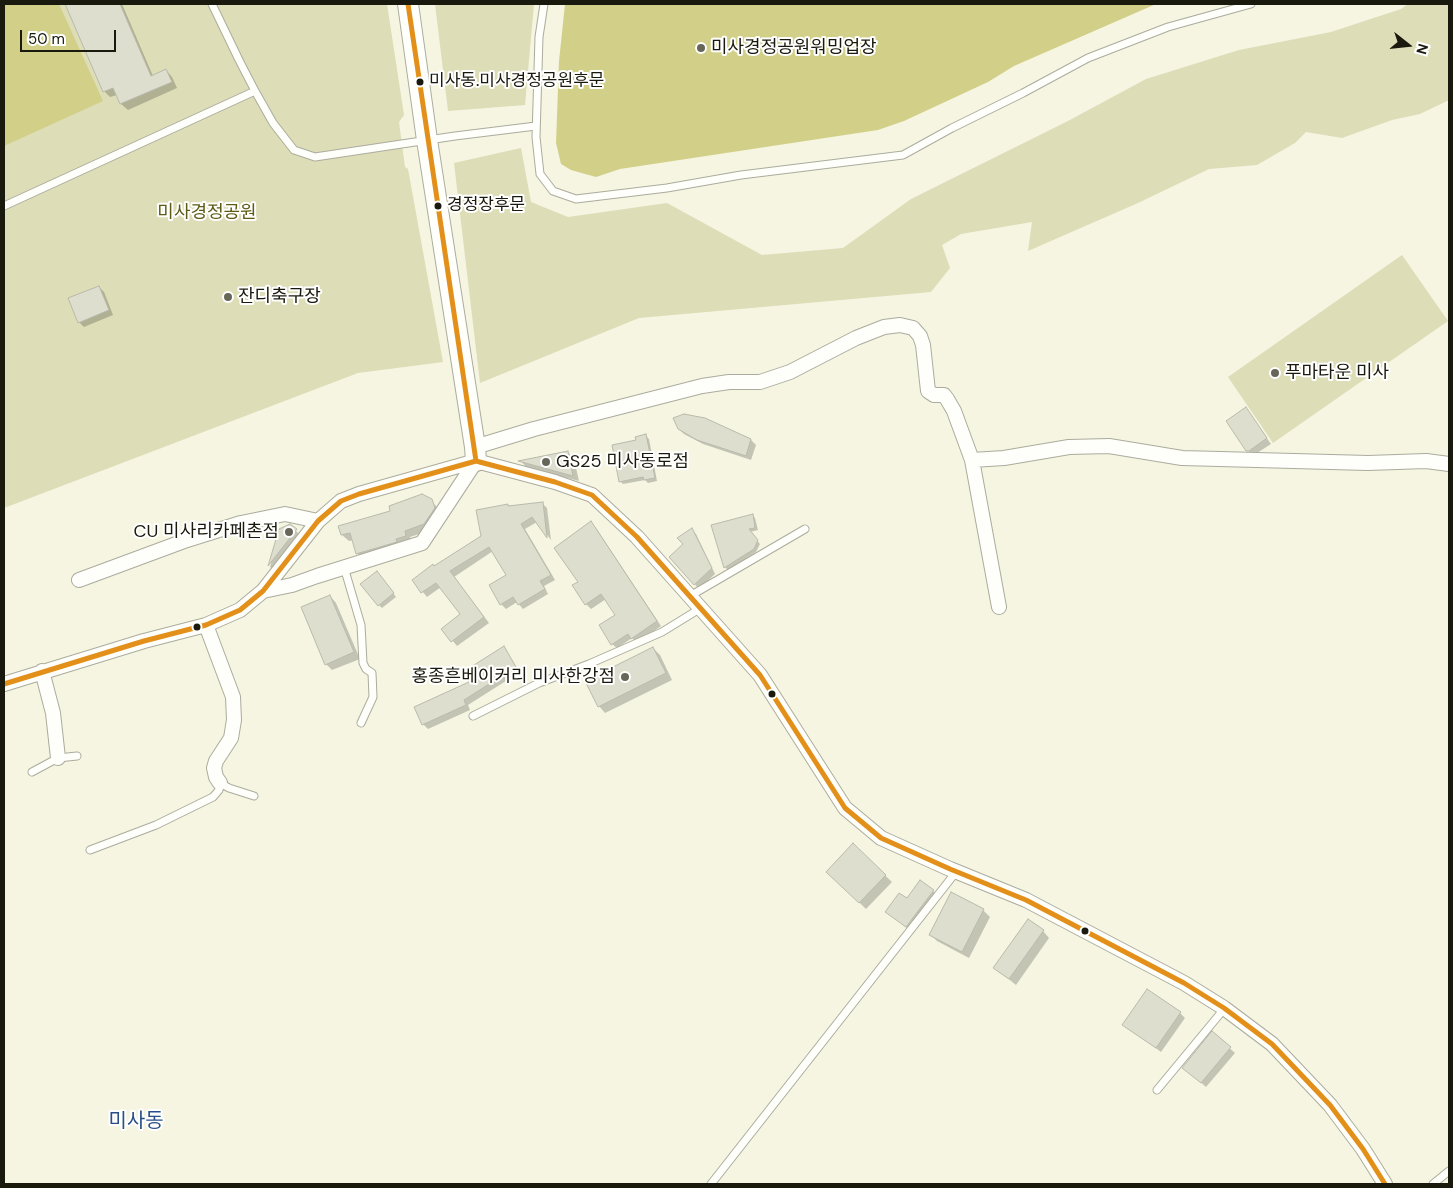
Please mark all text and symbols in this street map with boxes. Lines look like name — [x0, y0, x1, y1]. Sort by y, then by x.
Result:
scale bar — [22, 20, 119, 52]
north arrow — [1383, 20, 1433, 70]
text: 50 m — [28, 29, 65, 49]
place label: 미사경정공원워밍업장 — [711, 37, 877, 59]
marker: 미사경정공원워밍업장 — [695, 42, 707, 54]
text: N — [1412, 42, 1432, 57]
place label: 미사동.미사경정공원후문 — [429, 72, 604, 92]
marker: 미사동.미사경정공원후문 — [415, 77, 425, 87]
place label: 경정장후문 — [447, 196, 525, 216]
marker: 경정장후문 — [433, 201, 443, 211]
park label: 미사경정공원 — [157, 202, 257, 224]
place label: 잔디축구장 — [238, 286, 321, 308]
marker: 잔디축구장 — [222, 291, 234, 303]
place label: 푸마타운 미사 — [1285, 362, 1389, 384]
marker: 푸마타운 미사 — [1269, 367, 1281, 379]
place label: GS25 미사동로점 — [556, 451, 689, 473]
marker: GS25 미사동로점 — [540, 456, 552, 468]
place label: CU 미사리카페촌점 — [134, 521, 279, 543]
marker: CU 미사리카페촌점 — [283, 526, 295, 538]
unlabelled marker — [192, 622, 202, 632]
place label: 홍종흔베이커리 미사한강점 — [411, 666, 615, 688]
marker: 홍종흔베이커리 미사한강점 — [619, 671, 631, 683]
unlabelled marker — [767, 689, 777, 699]
unlabelled marker — [1080, 926, 1090, 936]
district label: 미사동 — [108, 1110, 164, 1134]

